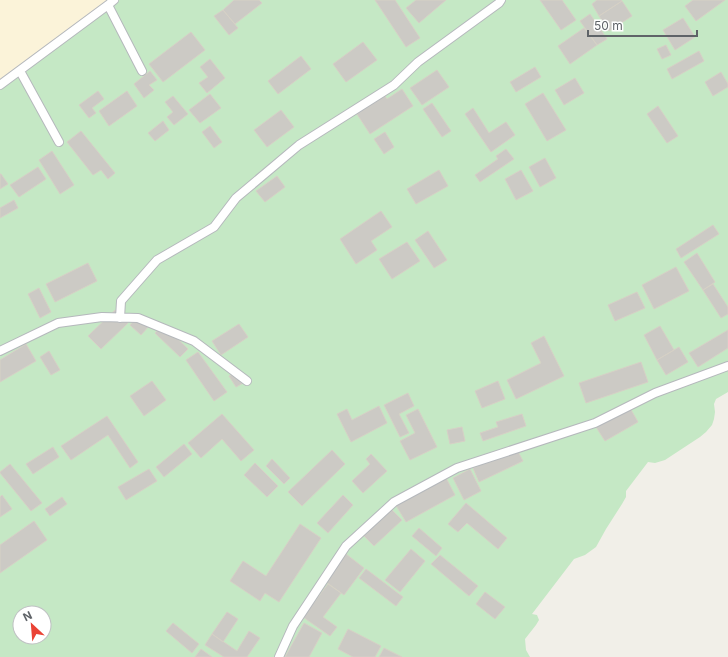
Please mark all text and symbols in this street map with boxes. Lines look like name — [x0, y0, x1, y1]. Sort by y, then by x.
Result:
scale bar — [588, 12, 697, 38]
text: 50 m — [594, 18, 623, 33]
north arrow — [12, 605, 52, 645]
text: N — [21, 608, 34, 624]

